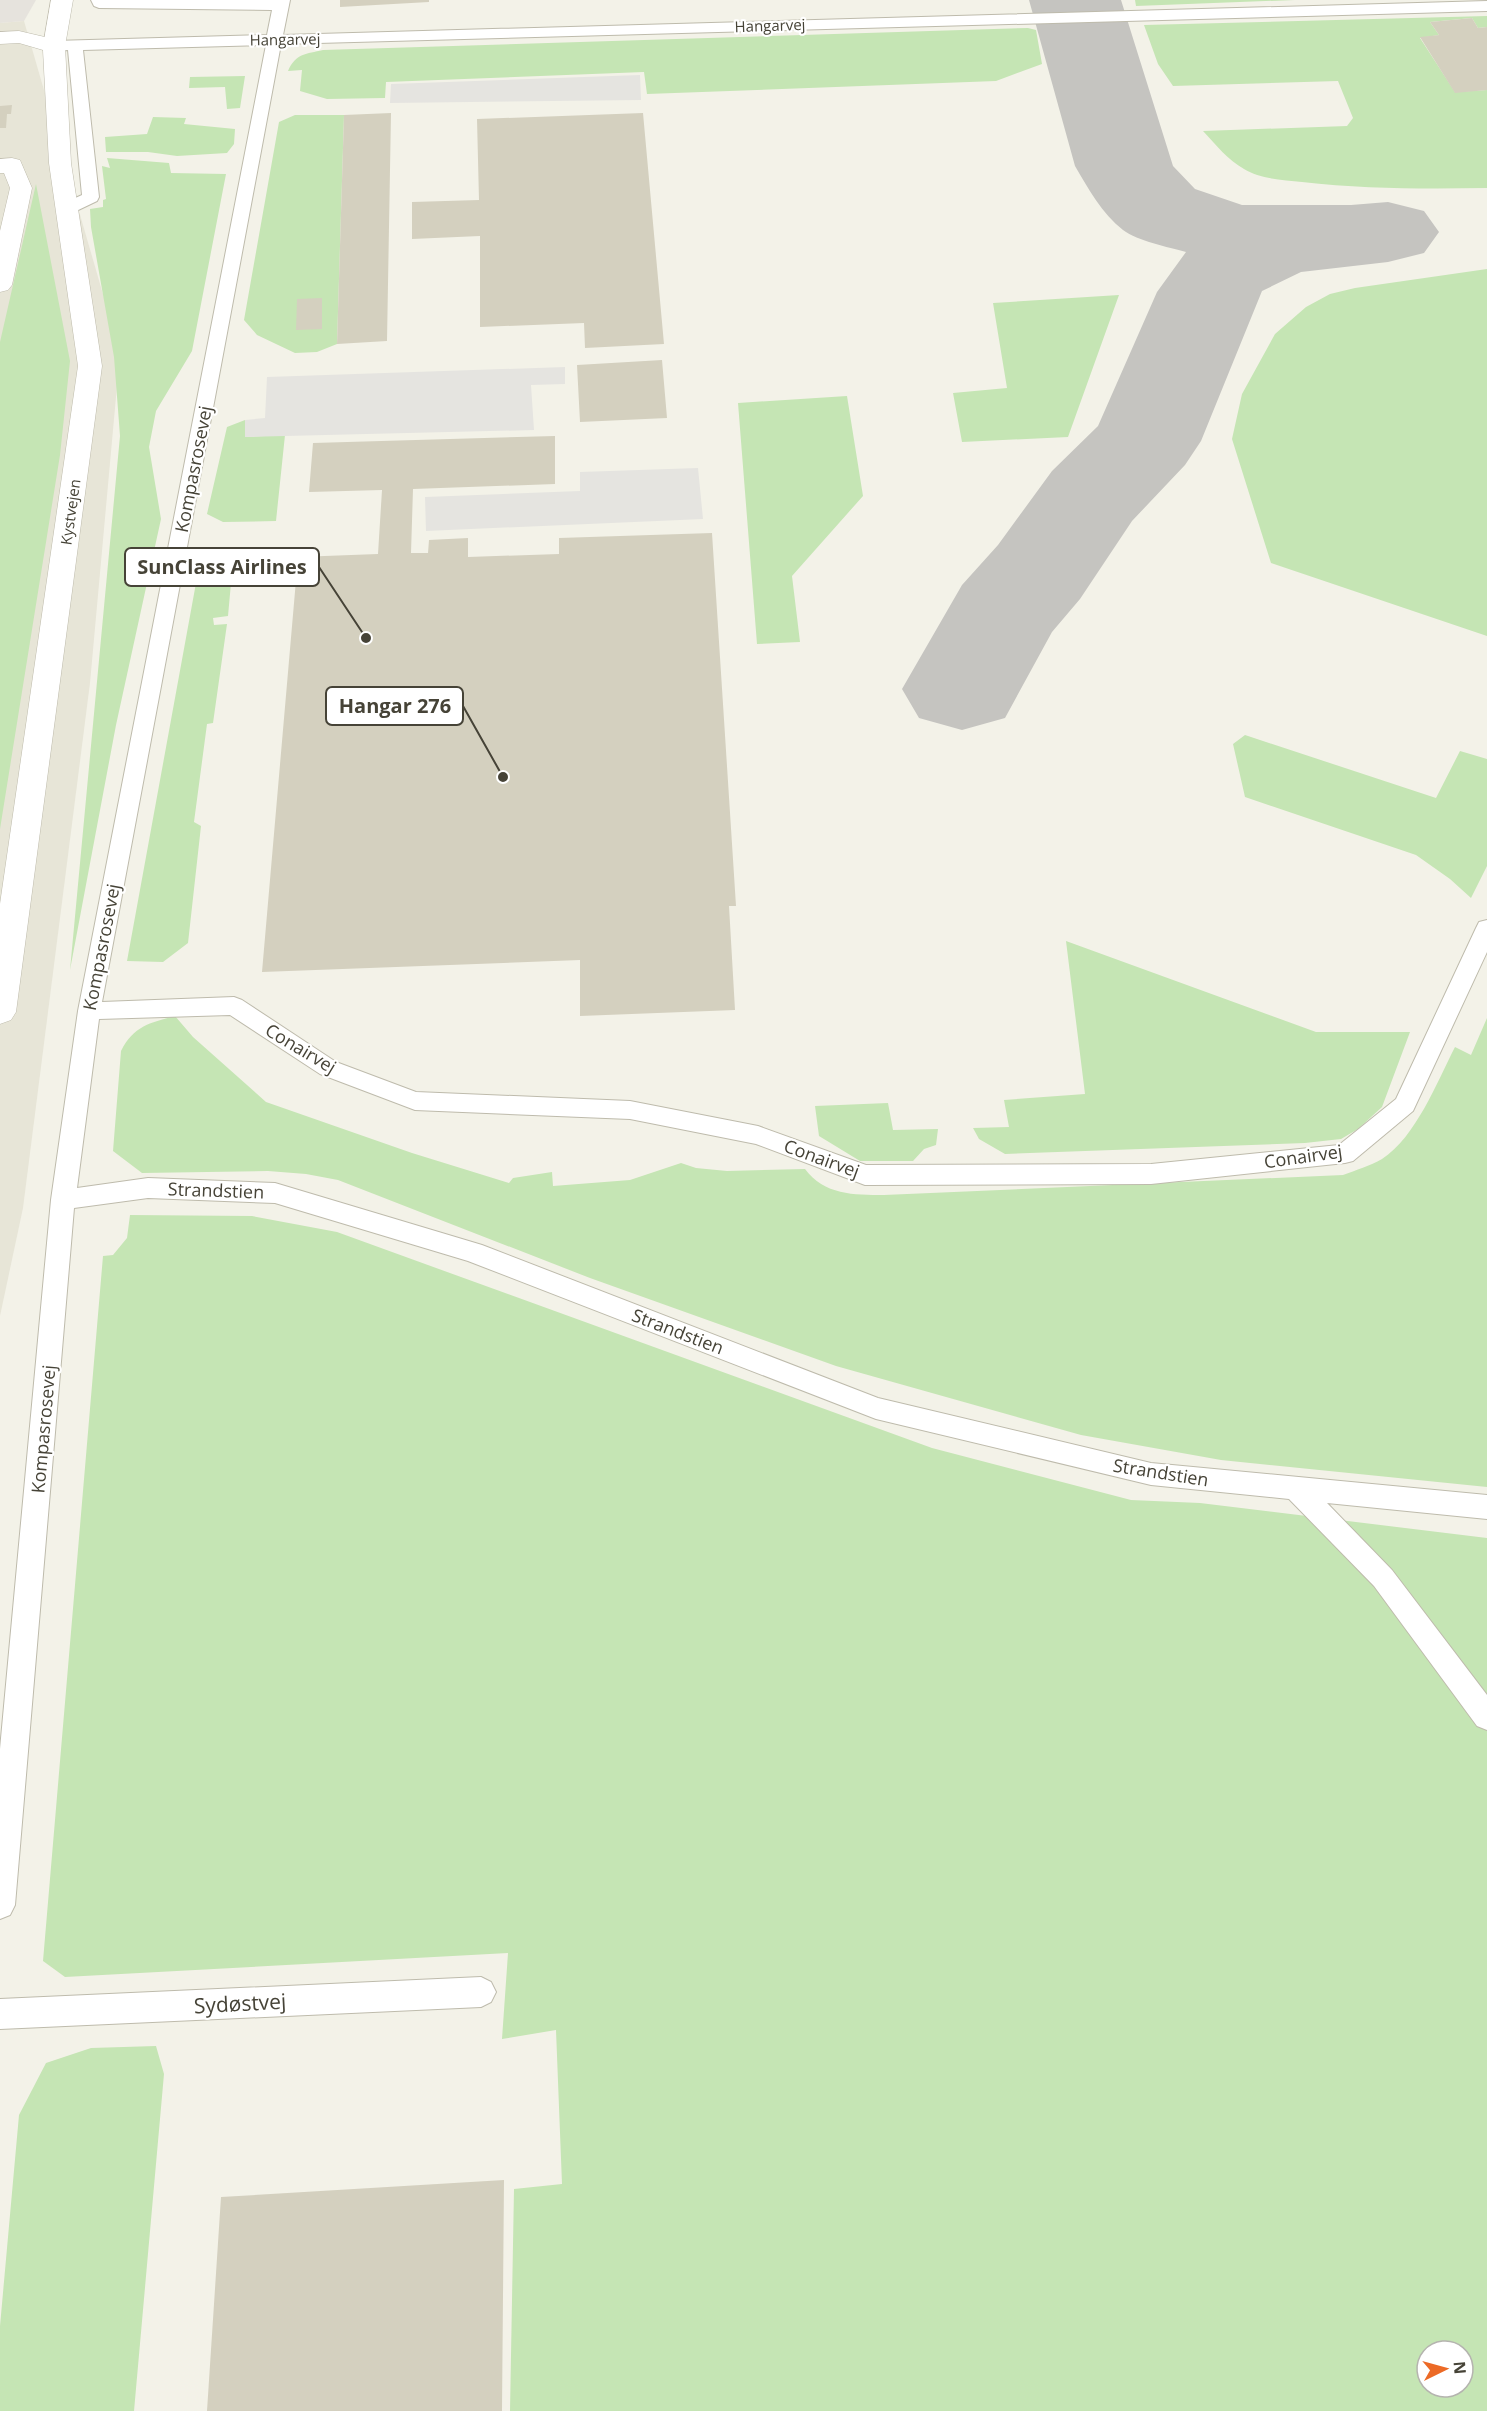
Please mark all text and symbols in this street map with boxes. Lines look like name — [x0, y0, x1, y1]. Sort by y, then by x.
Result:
street label: Hangarvej — [734, 14, 806, 36]
street label: Hangarvej — [249, 28, 321, 50]
street label: Kompasrosevej — [169, 404, 217, 534]
street label: Kystvejen — [55, 478, 85, 546]
callout: SunClass Airlines — [125, 548, 319, 586]
text: SunClass Airlines — [137, 553, 307, 580]
callout: Hangar 276 — [326, 687, 463, 725]
text: Hangar 276 — [339, 692, 451, 719]
street label: Kompasrosevej — [77, 882, 125, 1012]
street label: Conairvej — [261, 1017, 341, 1079]
street label: Conairvej — [781, 1133, 863, 1183]
street label: Conairvej — [1262, 1139, 1344, 1173]
street label: Strandstien — [167, 1176, 265, 1204]
street label: Strandstien — [629, 1303, 727, 1359]
street label: Kompasrosevej — [25, 1364, 61, 1494]
street label: Strandstien — [1112, 1453, 1210, 1491]
street label: Sydøstvej — [193, 1987, 287, 2019]
north arrow — [1415, 2339, 1475, 2399]
text: N — [1448, 2360, 1471, 2375]

